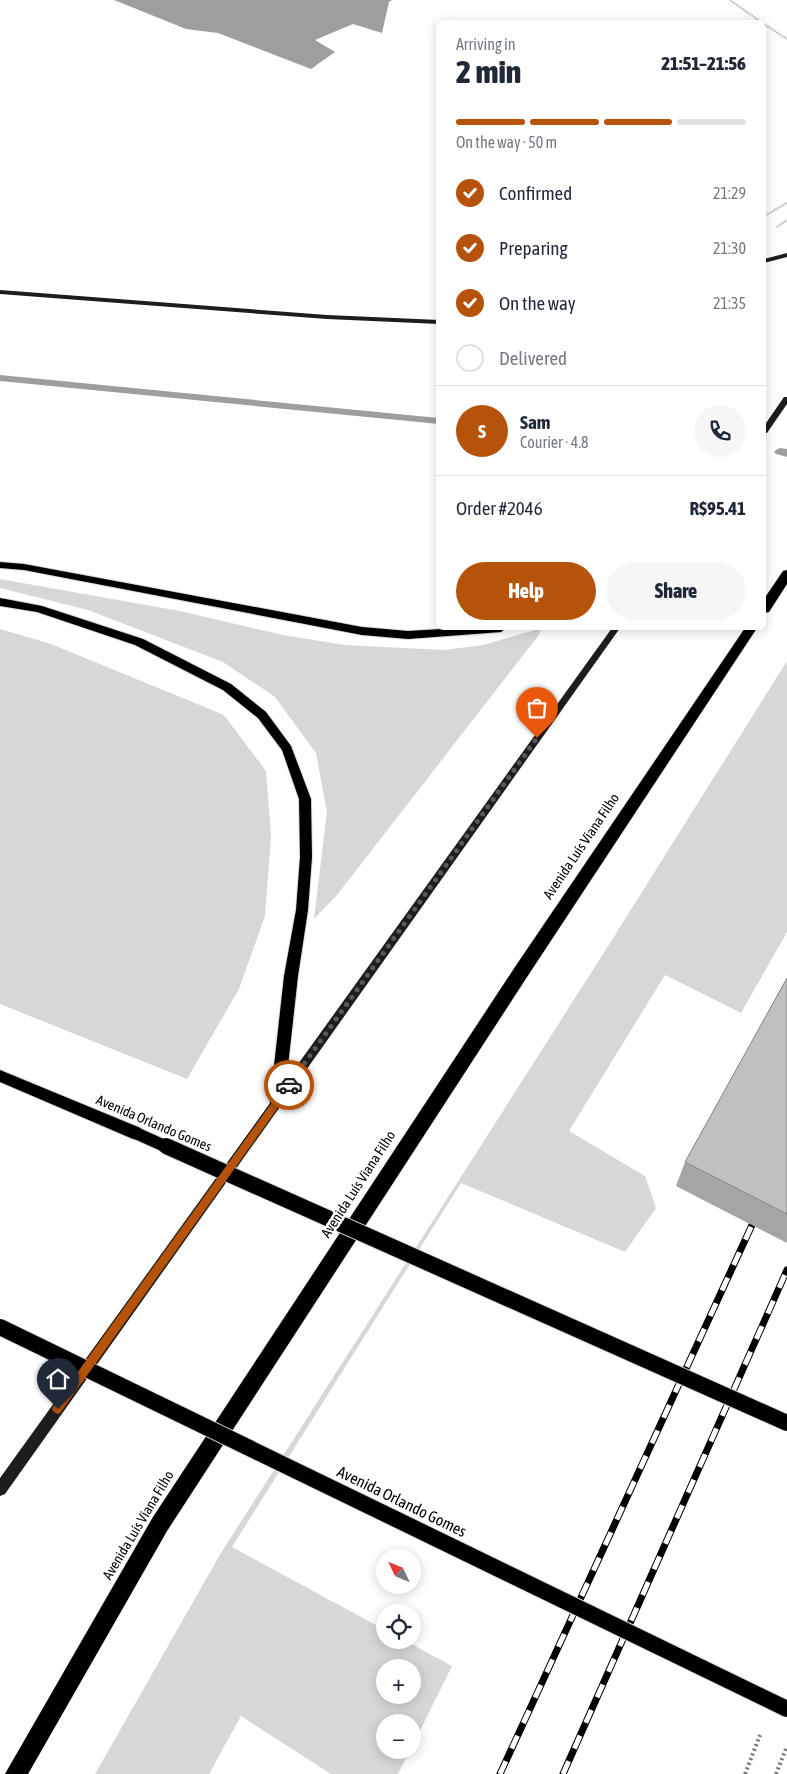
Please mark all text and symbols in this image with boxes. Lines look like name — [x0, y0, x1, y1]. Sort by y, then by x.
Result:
text: Arriving in — [456, 35, 516, 53]
text: 21:51–21:56 — [661, 52, 746, 74]
text: 2 min — [456, 53, 521, 90]
text: On the way · 50 m — [456, 133, 557, 151]
icon: check — [456, 179, 484, 207]
text: Confirmed — [499, 182, 572, 204]
text: 21:29 — [713, 184, 746, 202]
icon: check — [456, 234, 484, 262]
text: Preparing — [499, 237, 568, 259]
text: 21:30 — [713, 239, 746, 257]
icon: check — [456, 289, 484, 317]
text: On the way — [499, 292, 576, 314]
text: 21:35 — [713, 294, 746, 312]
text: Delivered — [499, 347, 567, 369]
button: phone — [694, 405, 746, 457]
text: Sam — [520, 411, 551, 433]
text: S — [478, 420, 486, 442]
text: Courier · 4.8 — [520, 433, 589, 451]
text: Order #2046 — [456, 497, 543, 519]
text: R$95.41 — [689, 497, 746, 519]
button: Help — [456, 562, 596, 620]
button: Share — [606, 562, 746, 620]
pin — [516, 687, 558, 738]
icon: bag — [523, 694, 551, 722]
street label: Avenida Luís Viana Filho — [540, 790, 622, 902]
courier — [264, 1060, 314, 1110]
icon: car — [275, 1071, 303, 1099]
street label: Avenida Orlando Gomes — [94, 1091, 214, 1155]
street label: Avenida Luís Viana Filho — [318, 1128, 398, 1240]
pin — [37, 1358, 79, 1409]
icon: home — [44, 1365, 72, 1393]
street label: Avenida Orlando Gomes — [334, 1462, 470, 1540]
street label: Avenida Luís Viana Filho — [99, 1468, 177, 1582]
north arrow — [376, 1549, 421, 1594]
map controls — [376, 1549, 421, 1759]
button: locate — [376, 1604, 421, 1649]
button: + — [376, 1659, 421, 1704]
button: − — [376, 1714, 421, 1759]

